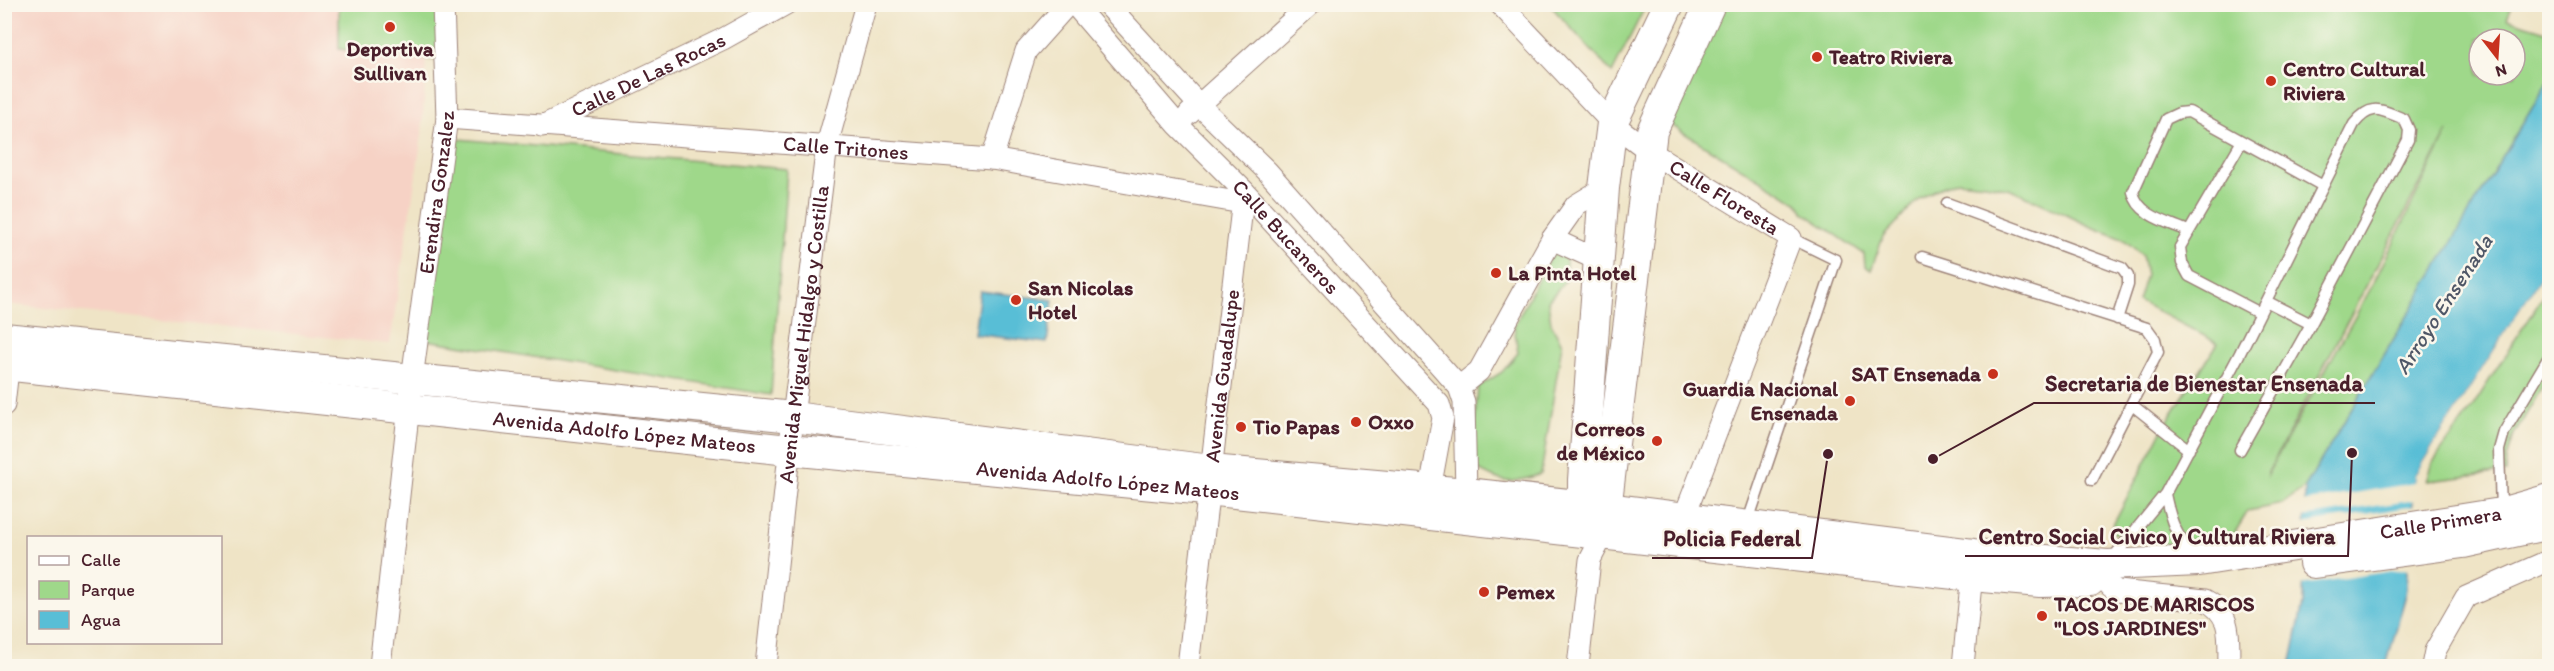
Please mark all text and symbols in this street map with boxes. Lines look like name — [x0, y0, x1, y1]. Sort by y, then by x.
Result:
marker: Deportiva Sullivan — [383, 20, 397, 34]
street label: Calle De Las Rocas — [567, 27, 729, 122]
north arrow — [2467, 27, 2527, 87]
place label: Deportiva Sullivan — [346, 36, 435, 85]
place label: Teatro Riviera — [1828, 44, 1954, 69]
marker: Teatro Riviera — [1810, 50, 1824, 64]
place label: Centro Cultural Riviera — [2283, 56, 2426, 105]
text: N — [2493, 60, 2509, 82]
marker: Centro Cultural Riviera — [2264, 74, 2278, 88]
street label: Erendira Gonzalez — [413, 110, 459, 275]
street label: Calle Tritones — [782, 130, 910, 165]
street label: Calle Floresta — [1665, 153, 1784, 240]
street label: Calle Bucaneros — [1228, 174, 1345, 299]
street label: Avenida Miguel Hidalgo y Costilla — [773, 184, 834, 484]
water label: Arroyo Ensenada — [2388, 229, 2499, 379]
place label: La Pinta Hotel — [1508, 260, 1637, 285]
marker: La Pinta Hotel — [1489, 266, 1503, 280]
place label: San Nicolas Hotel — [1028, 275, 1133, 324]
street label: Avenida Guadalupe — [1199, 288, 1244, 464]
marker: San Nicolas Hotel — [1009, 293, 1023, 307]
place label: SAT Ensenada — [1852, 361, 1982, 386]
callout: Secretaria de Bienestar Ensenada — [2034, 363, 2375, 403]
marker: SAT Ensenada — [1986, 367, 2000, 381]
text: Secretaria de Bienestar Ensenada — [2045, 370, 2363, 397]
place label: Guardia Nacional Ensenada — [1682, 376, 1839, 425]
marker: Guardia Nacional Ensenada — [1843, 394, 1857, 408]
street label: Avenida Adolfo López Mateos — [492, 405, 757, 458]
place label: Oxxo — [1368, 409, 1414, 434]
place label: Tio Papas — [1252, 414, 1340, 440]
marker: Oxxo — [1349, 415, 1363, 429]
place label: Correos de México — [1556, 416, 1645, 465]
marker: Tio Papas — [1234, 420, 1248, 434]
marker: Correos de México — [1650, 434, 1664, 448]
street label: Avenida Adolfo López Mateos — [975, 455, 1241, 505]
street label: Calle Primera — [2378, 500, 2503, 544]
callout: Centro Social Civico y Cultural Riviera — [1965, 516, 2348, 556]
callout: Policia Federal — [1652, 518, 1812, 558]
text: Centro Social Civico y Cultural Riviera — [1978, 523, 2336, 550]
text: Policia Federal — [1663, 525, 1802, 552]
legend — [27, 536, 222, 644]
text: Calle — [81, 549, 121, 571]
text: Parque — [81, 579, 135, 601]
place label: Pemex — [1496, 579, 1555, 604]
marker: Pemex — [1477, 585, 1491, 599]
place label: TACOS DE MARISCOS "LOS JARDINES" — [2053, 591, 2255, 640]
text: Agua — [81, 609, 121, 631]
marker: TACOS DE MARISCOS "LOS JARDINES" — [2035, 609, 2049, 623]

